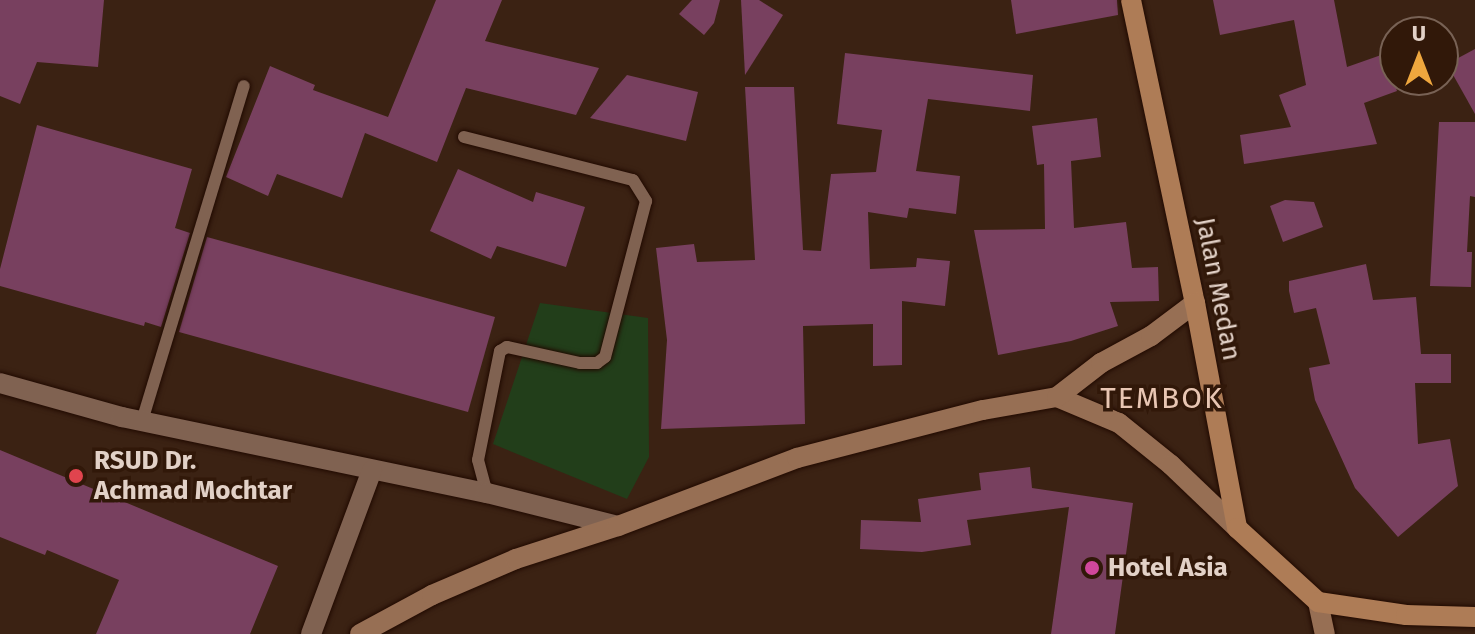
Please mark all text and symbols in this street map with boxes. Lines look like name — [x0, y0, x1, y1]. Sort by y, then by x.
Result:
north arrow — [1379, 16, 1459, 96]
text: U — [1412, 20, 1426, 47]
street label: Jalan Medan — [1189, 215, 1247, 363]
district label: TEMBOK — [1100, 380, 1224, 416]
place label: RSUD Dr. Achmad Mochtar — [94, 445, 292, 506]
marker: RSUD Dr. Achmad Mochtar — [65, 465, 87, 487]
place label: Hotel Asia — [1108, 552, 1228, 584]
marker: Hotel Asia — [1083, 559, 1101, 577]

